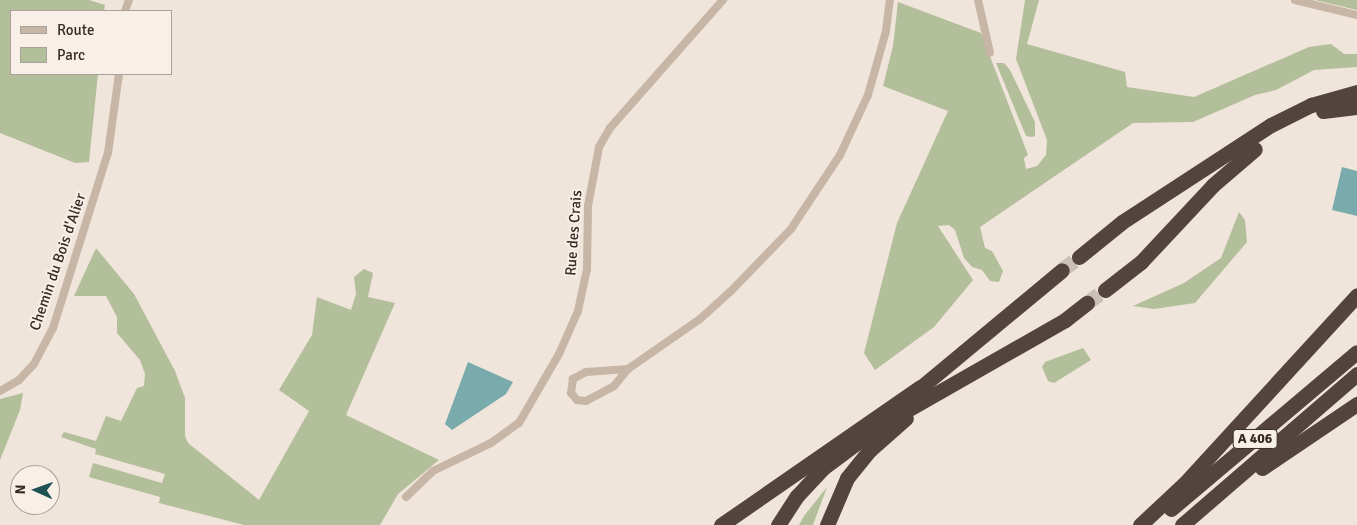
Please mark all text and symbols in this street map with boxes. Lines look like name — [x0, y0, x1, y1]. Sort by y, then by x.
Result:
legend — [10, 10, 172, 75]
text: Route — [57, 21, 94, 39]
text: Parc — [57, 46, 85, 64]
street label: Rue des Crais — [562, 190, 586, 276]
street label: Chemin du Bois d'Alier — [26, 191, 90, 333]
road number: A 406 — [1232, 428, 1278, 450]
north arrow — [10, 465, 60, 515]
text: N — [12, 484, 29, 495]

